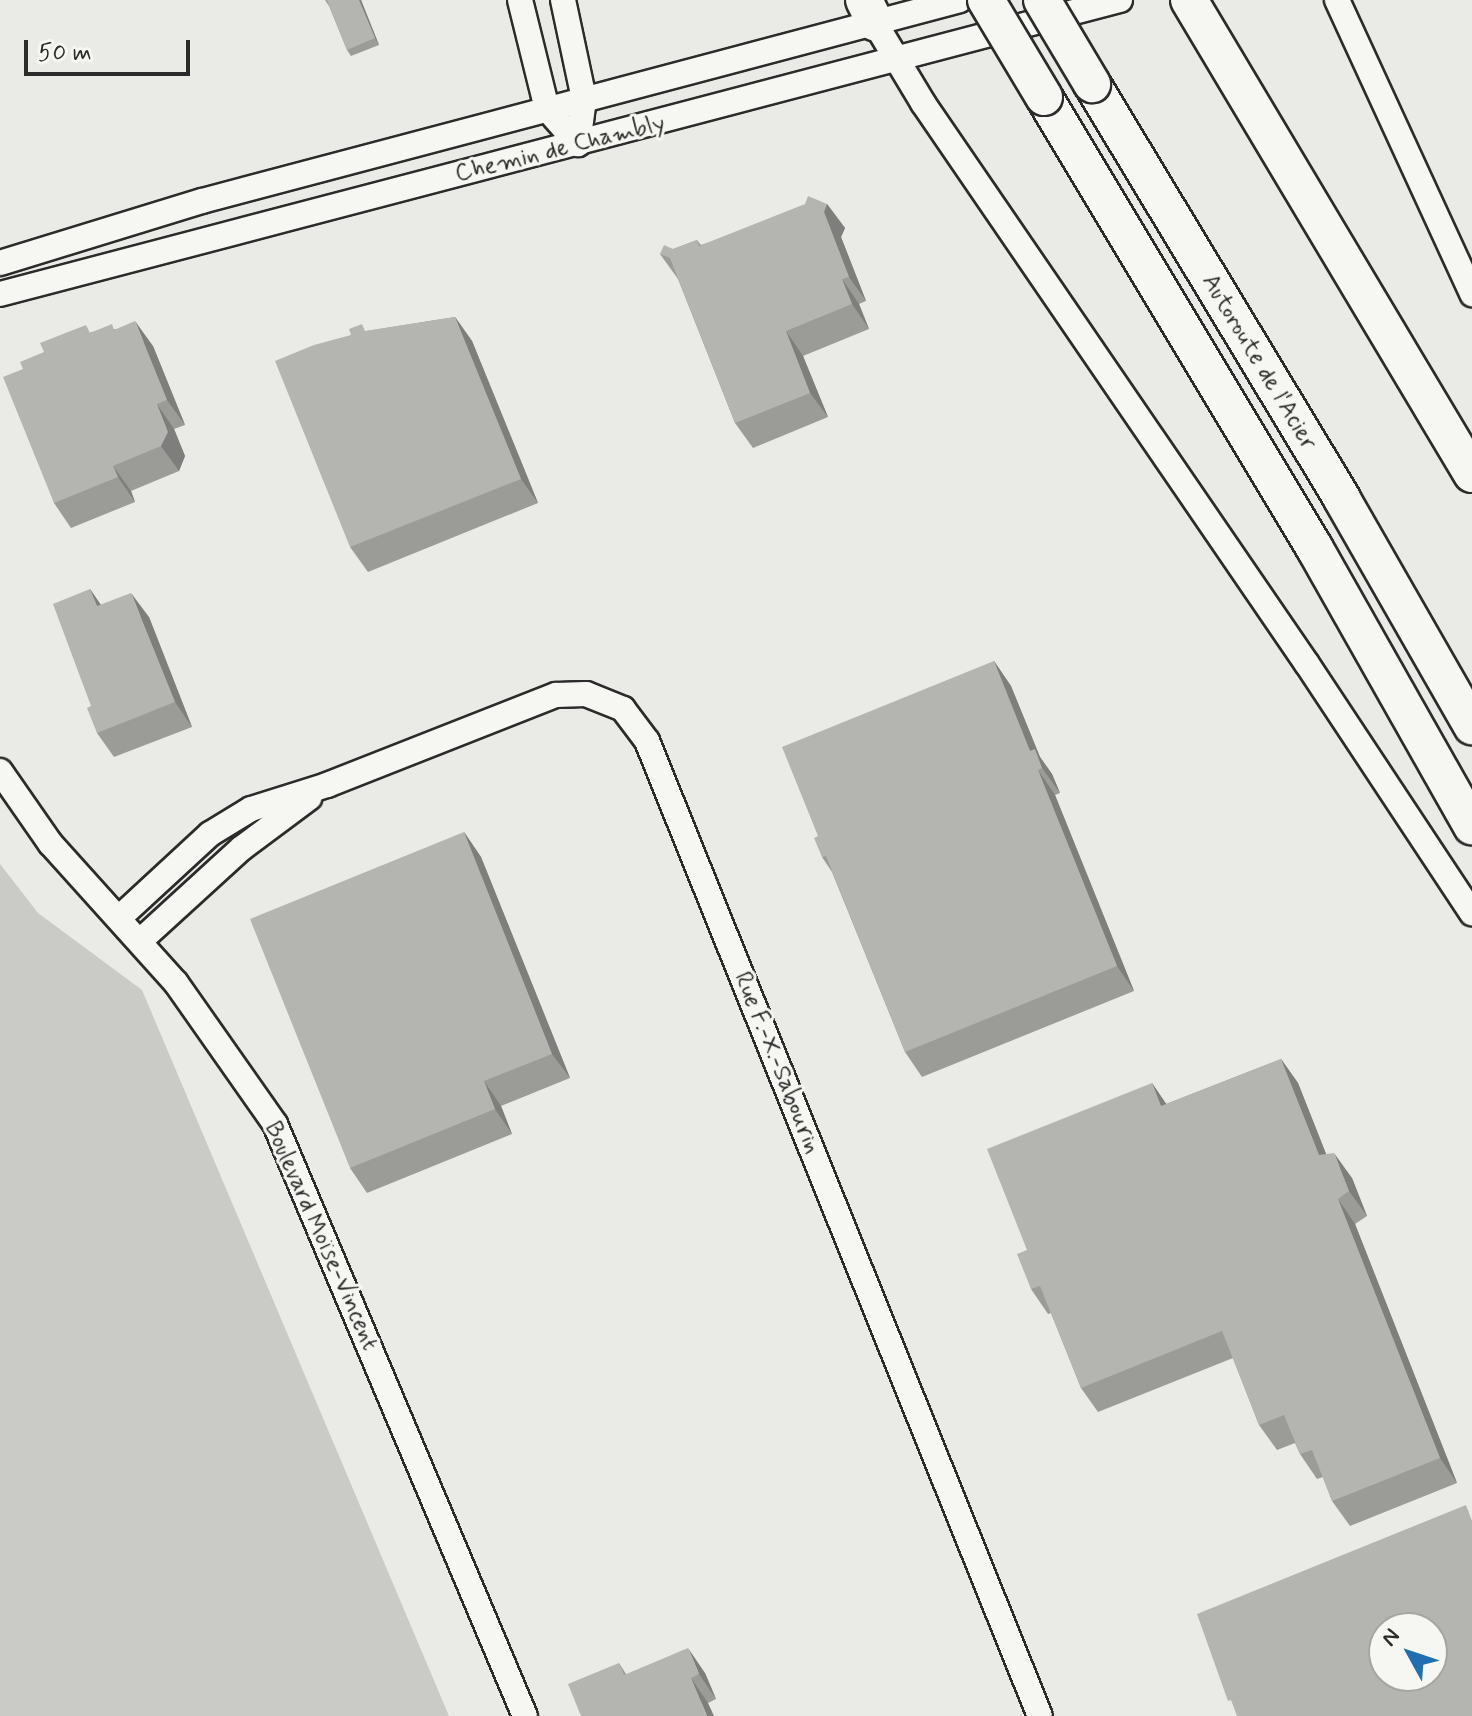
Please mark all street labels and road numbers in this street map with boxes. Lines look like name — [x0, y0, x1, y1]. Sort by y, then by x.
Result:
street label: Chemin de Chambly — [451, 109, 669, 189]
street label: Autoroute de l'Acier — [1195, 269, 1323, 455]
street label: Rue F.-X.-Sabourin — [727, 968, 827, 1158]
street label: Boulevard Moïse-Vincent — [257, 1117, 385, 1355]

